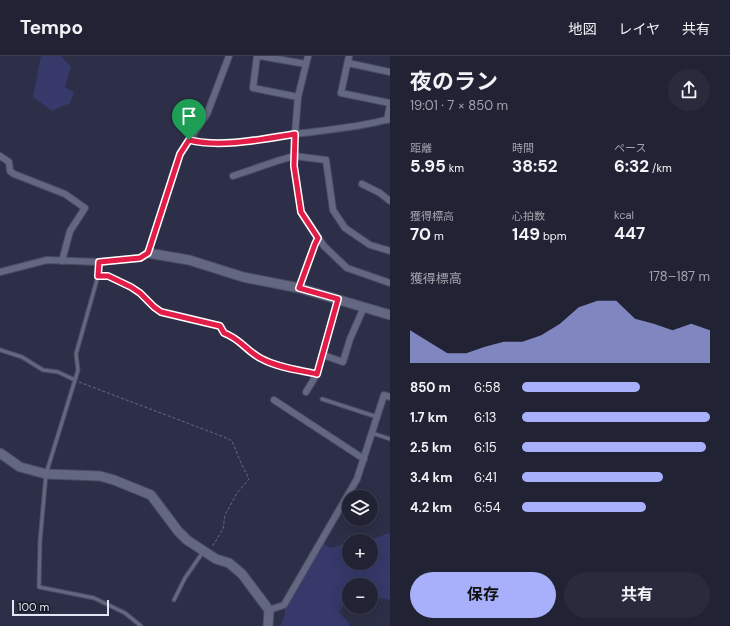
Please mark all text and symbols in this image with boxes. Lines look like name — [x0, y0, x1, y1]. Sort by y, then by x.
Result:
text: Tempo — [20, 15, 83, 40]
text: 地図 — [568, 20, 596, 38]
text: レイヤ — [618, 20, 660, 38]
text: 共有 — [682, 20, 710, 38]
text: 夜のラン — [410, 67, 498, 96]
button: share — [668, 69, 710, 111]
text: 19:01 · 7 × 850 m — [410, 97, 508, 114]
pin — [172, 99, 206, 140]
icon: arrive — [178, 105, 200, 127]
text: 距離 — [410, 141, 432, 155]
text: 時間 — [512, 141, 534, 155]
text: ペース — [614, 141, 646, 155]
text: 5.95 — [410, 155, 446, 177]
text: 38:52 — [512, 155, 558, 177]
text: 6:32 — [614, 155, 649, 177]
text: km — [446, 161, 464, 175]
text: /km — [649, 161, 672, 175]
text: kcal — [614, 208, 634, 222]
text: 獲得標高 — [410, 209, 454, 223]
text: 心拍数 — [512, 209, 545, 223]
text: 447 — [614, 222, 645, 244]
text: 70 — [410, 223, 431, 245]
text: 149 — [512, 223, 540, 245]
text: m — [431, 229, 444, 243]
text: bpm — [540, 229, 567, 243]
text: 178–187 m — [649, 268, 710, 285]
text: 獲得標高 — [410, 270, 462, 287]
text: 850 m — [410, 379, 451, 396]
text: 6:58 — [474, 379, 501, 396]
text: 1.7 km — [410, 409, 447, 426]
text: 6:13 — [474, 409, 497, 426]
text: 2.5 km — [410, 439, 452, 456]
text: 6:15 — [474, 439, 497, 456]
text: 3.4 km — [410, 469, 452, 486]
text: 6:41 — [474, 469, 497, 486]
map controls — [342, 490, 378, 614]
button: layers — [342, 490, 378, 526]
text: 4.2 km — [410, 499, 452, 516]
text: 6:54 — [474, 499, 501, 516]
button: + — [342, 534, 378, 570]
button: 保存 — [410, 572, 556, 618]
button: 共有 — [564, 572, 710, 618]
button: − — [342, 578, 378, 614]
scale bar — [12, 598, 109, 617]
text: 100 m — [18, 600, 49, 614]

